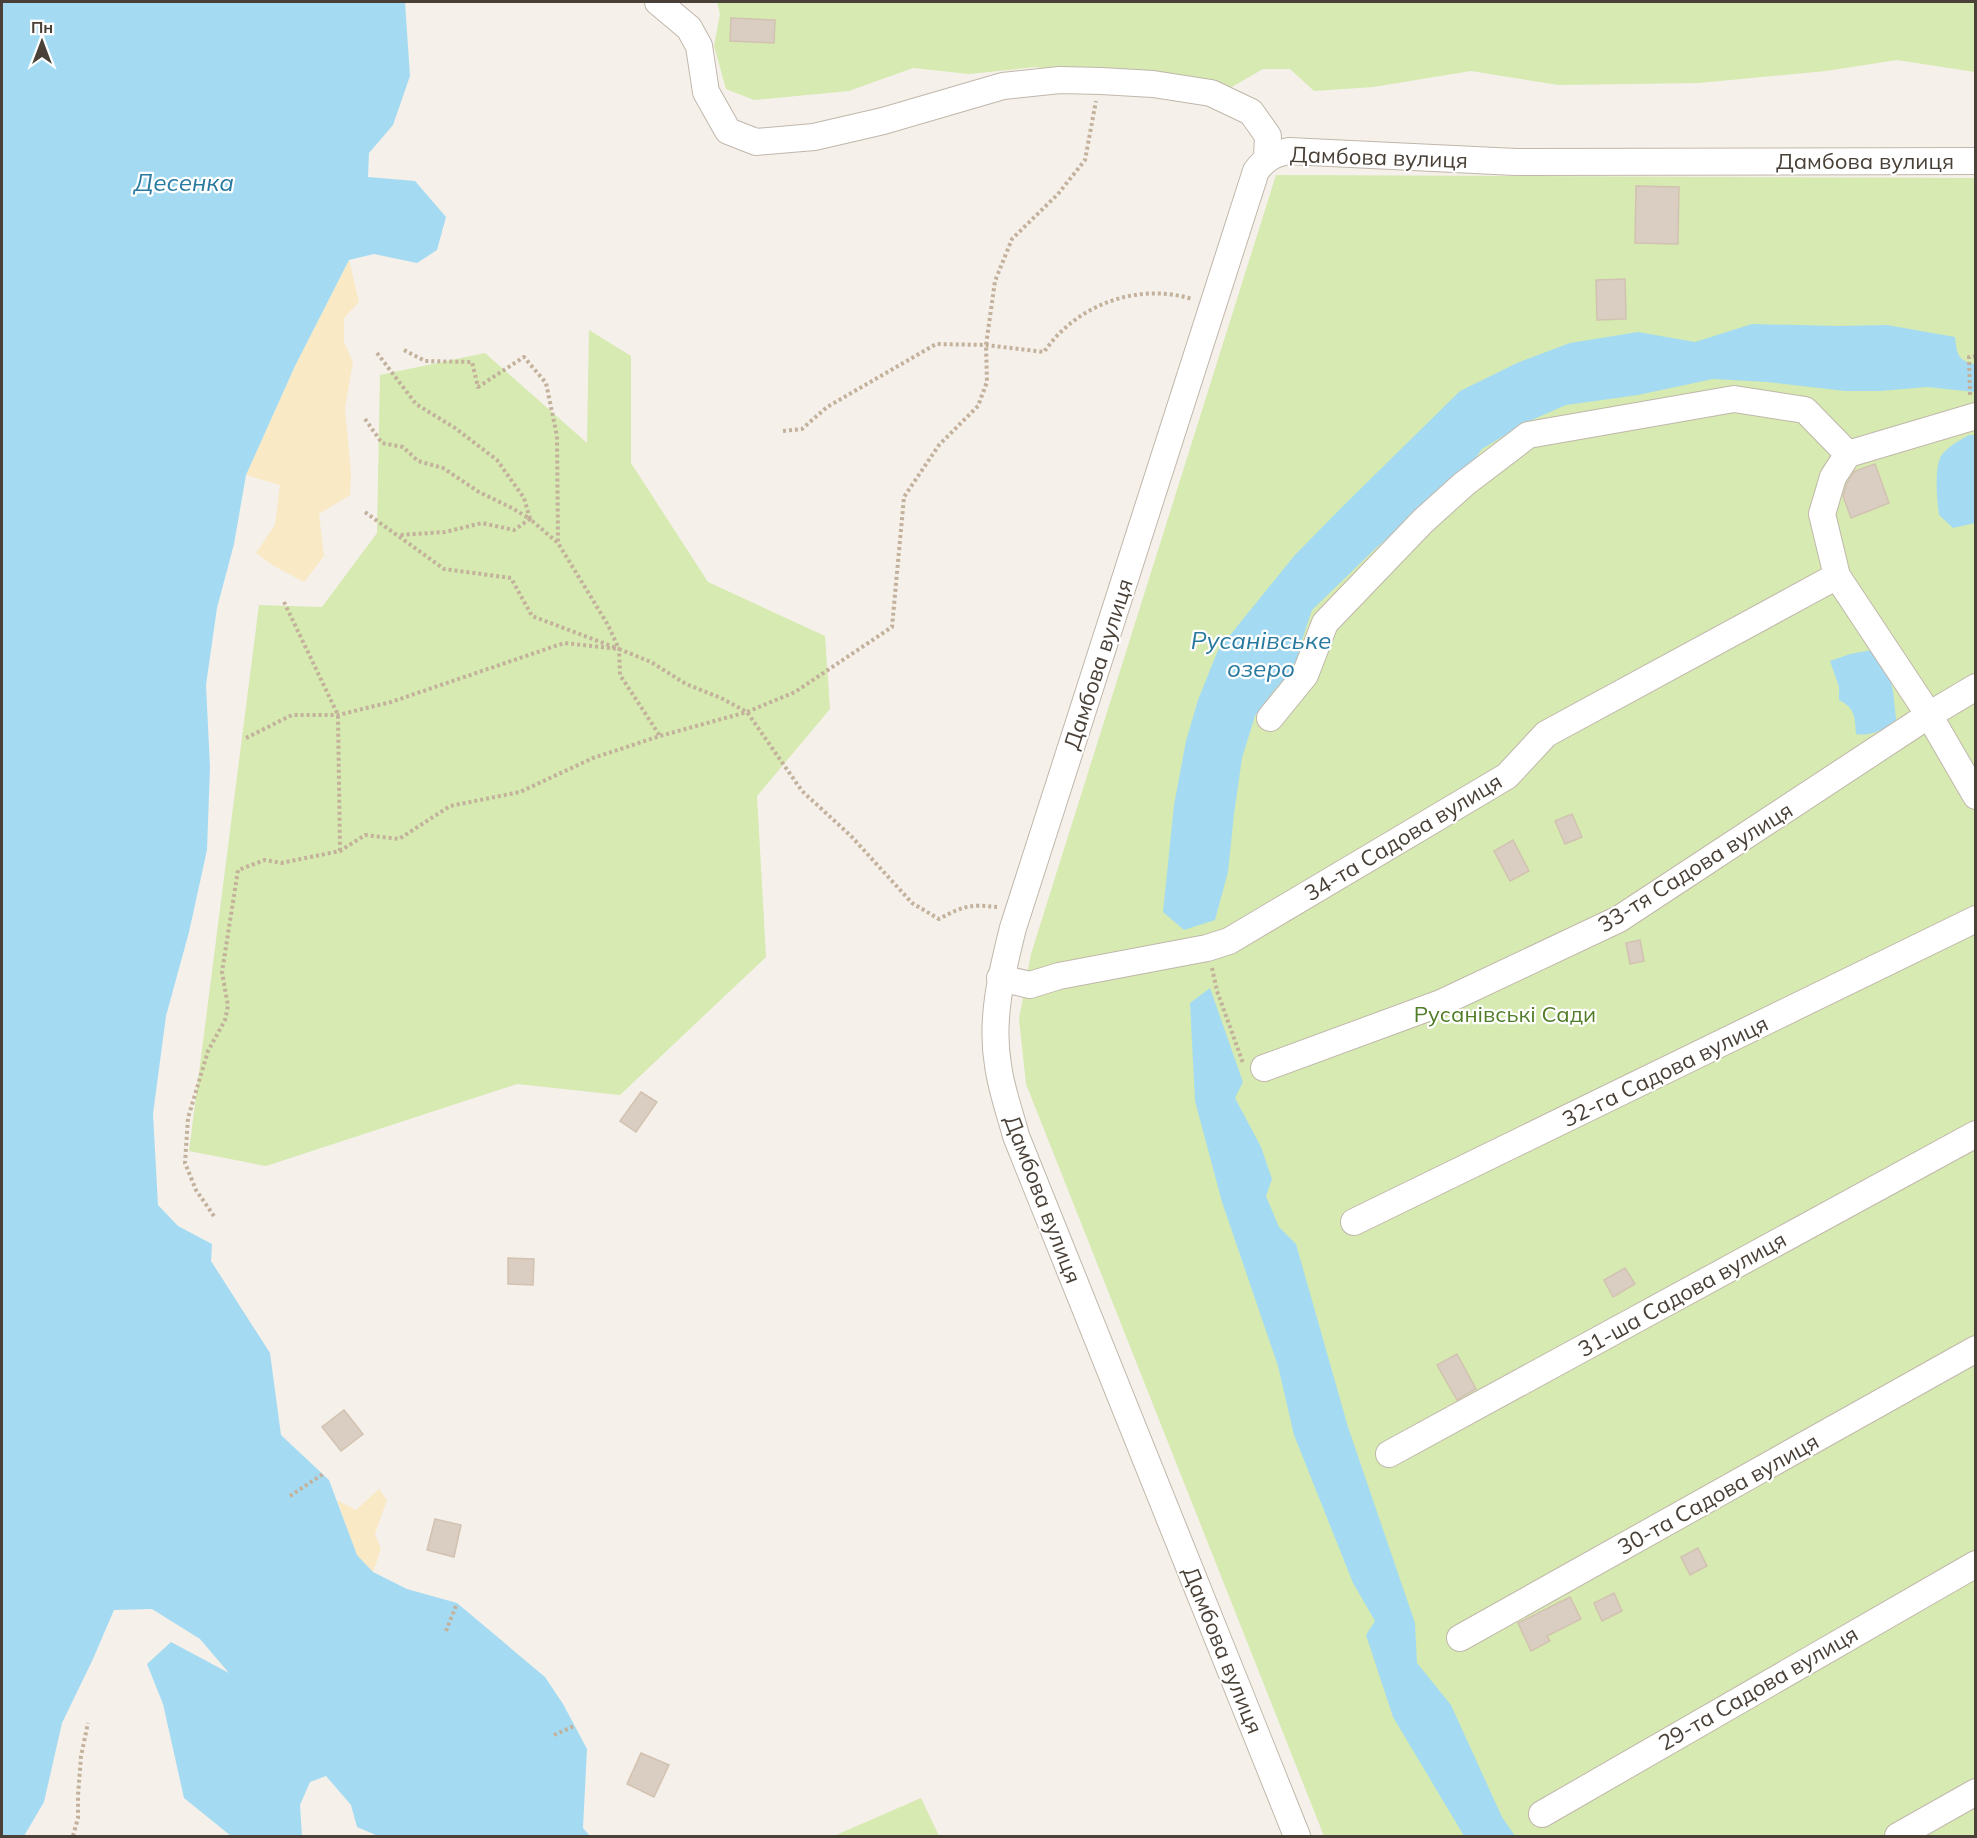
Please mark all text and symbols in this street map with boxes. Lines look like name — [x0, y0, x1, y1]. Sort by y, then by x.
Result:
north arrow — [12, 12, 72, 72]
text: Пн — [31, 17, 53, 37]
street label: Дамбова вулиця — [1290, 140, 1468, 174]
street label: Дамбова вулиця — [1776, 147, 1954, 175]
water label: Десенка — [132, 167, 234, 197]
street label: Дамбова вулиця — [1057, 575, 1139, 753]
water label: Русанівське озеро — [1191, 625, 1331, 683]
street label: 34-та Садова вулиця — [1299, 767, 1507, 907]
street label: 33-тя Садова вулиця — [1592, 796, 1798, 938]
park label: Русанівські Сади — [1414, 1000, 1596, 1028]
street label: 32-га Садова вулиця — [1557, 1009, 1773, 1133]
street label: Дамбова вулиця — [998, 1111, 1088, 1287]
street label: 31-ша Садова вулиця — [1573, 1225, 1791, 1363]
street label: 30-та Садова вулиця — [1612, 1427, 1824, 1561]
street label: Дамбова вулиця — [1177, 1562, 1269, 1738]
street label: 29-та Садова вулиця — [1653, 1619, 1863, 1757]

